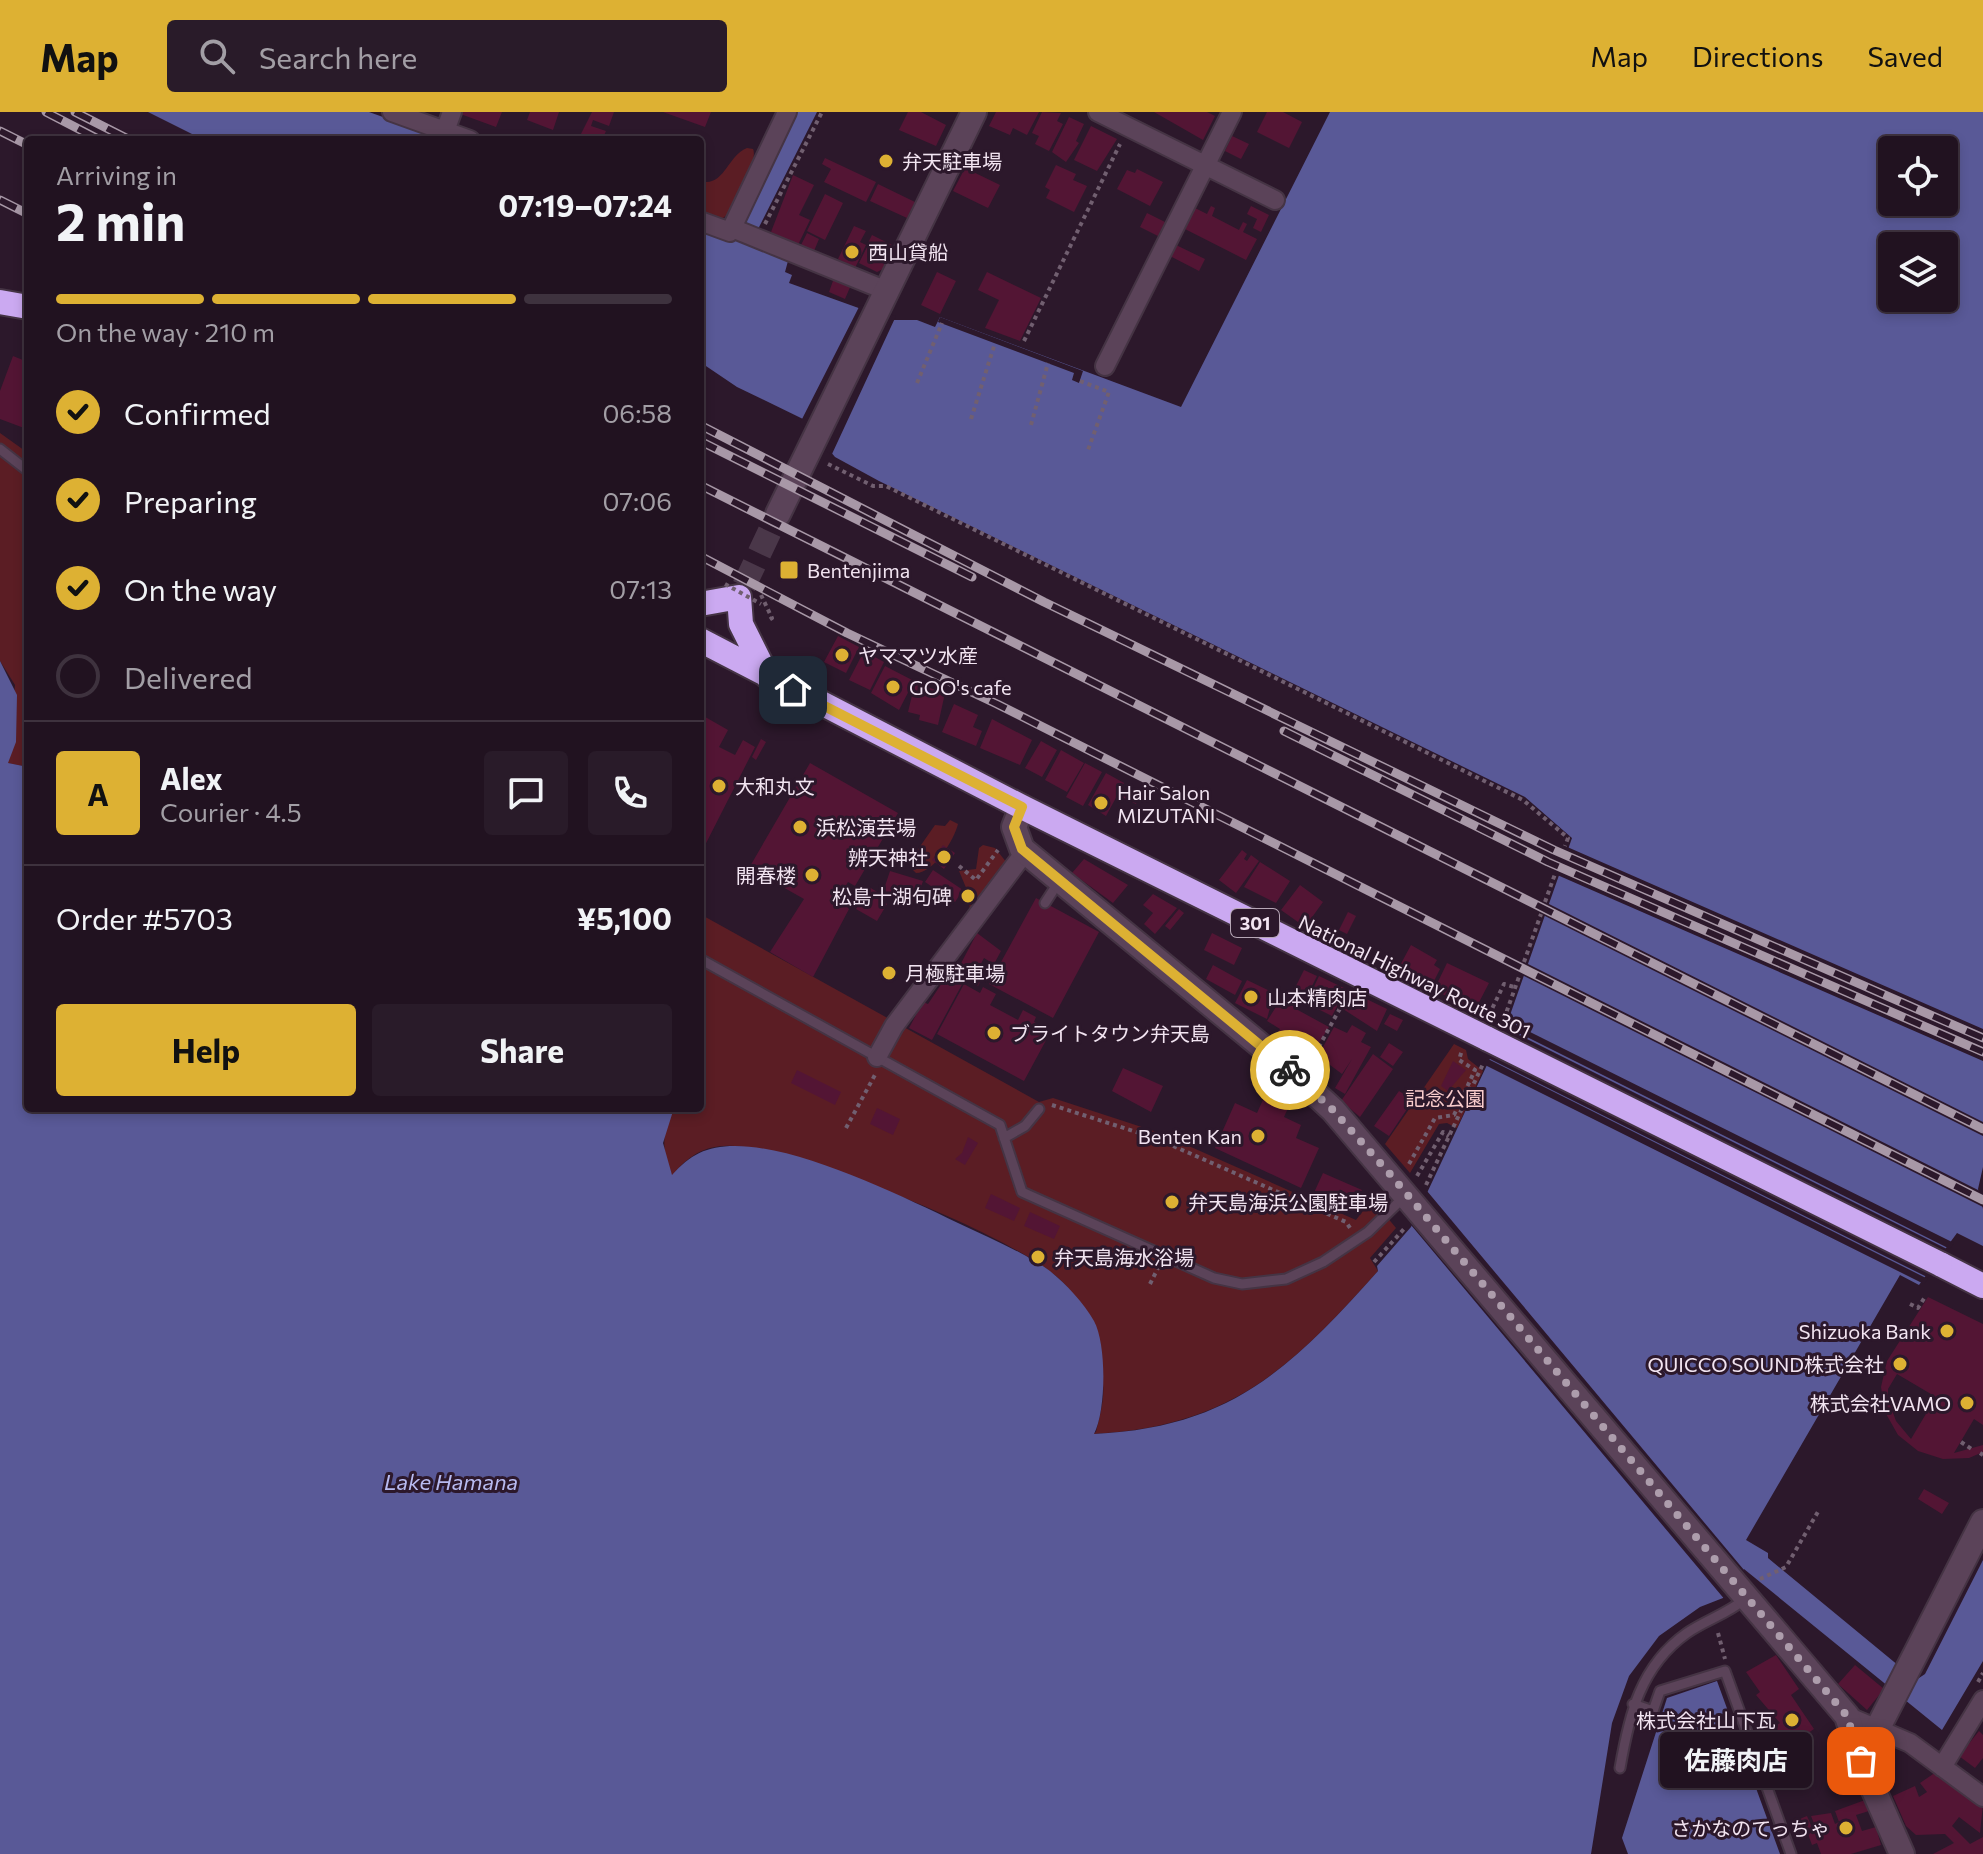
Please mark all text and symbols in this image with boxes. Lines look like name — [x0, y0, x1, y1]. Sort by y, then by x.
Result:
search box — [167, 20, 727, 92]
text: Map — [40, 33, 119, 80]
icon: search — [195, 34, 239, 78]
text: Search here — [259, 38, 417, 75]
text: Map — [1590, 39, 1648, 73]
text: Directions — [1692, 39, 1823, 73]
text: Saved — [1867, 39, 1943, 73]
map controls — [1878, 136, 1958, 312]
button: locate — [1878, 136, 1958, 216]
place label: 弁天駐車場 — [902, 149, 1002, 173]
marker: 弁天駐車場 — [877, 152, 895, 170]
text: Arriving in — [56, 159, 177, 190]
text: 07:19–07:24 — [498, 186, 672, 223]
text: 2 min — [56, 188, 185, 252]
button: layers — [1878, 232, 1958, 312]
place label: 西山貸船 — [868, 240, 948, 264]
marker: 西山貸船 — [843, 243, 861, 261]
text: On the way · 210 m — [56, 316, 275, 347]
icon: check — [56, 390, 100, 434]
text: Confirmed — [124, 394, 271, 431]
text: 06:58 — [602, 397, 672, 428]
icon: check — [56, 478, 100, 522]
text: Preparing — [124, 482, 257, 519]
text: 07:06 — [603, 485, 672, 516]
place label: Bentenjima — [807, 558, 910, 582]
marker: Bentenjima — [778, 559, 800, 581]
icon: check — [56, 566, 100, 610]
text: On the way — [124, 570, 277, 607]
text: 07:13 — [609, 573, 672, 604]
place label: ヤママツ水産 — [858, 643, 978, 667]
marker: ヤママツ水産 — [833, 646, 851, 664]
pin — [759, 656, 827, 724]
text: Delivered — [124, 658, 253, 695]
icon: home — [771, 668, 815, 712]
place label: GOO's cafe — [909, 675, 1012, 699]
marker: GOO's cafe — [884, 678, 902, 696]
button: chat — [484, 751, 568, 835]
button: phone — [588, 751, 672, 835]
text: Alex — [160, 759, 223, 796]
place label: 大和丸文 — [735, 774, 815, 798]
text: A — [87, 775, 109, 812]
marker: 大和丸文 — [710, 777, 728, 795]
place label: Hair Salon MIZUTANI — [1117, 780, 1215, 827]
marker: Hair Salon MIZUTANI — [1092, 794, 1110, 812]
text: Courier · 4.5 — [160, 796, 302, 827]
place label: 浜松演芸場 — [816, 815, 916, 839]
marker: 浜松演芸場 — [791, 818, 809, 836]
place label: 辨天神社 — [848, 845, 928, 869]
marker: 辨天神社 — [935, 848, 953, 866]
place label: 開春楼 — [736, 863, 796, 887]
marker: 開春楼 — [803, 866, 821, 884]
place label: 松島十湖句碑 — [832, 884, 952, 908]
marker: 松島十湖句碑 — [959, 887, 977, 905]
text: Order #5703 — [56, 899, 233, 936]
text: ¥5,100 — [577, 899, 672, 936]
road number: 301 — [1231, 909, 1279, 937]
street label: National Highway Route 301 — [1295, 909, 1535, 1043]
place label: 月極駐車場 — [905, 961, 1005, 985]
marker: 月極駐車場 — [880, 964, 898, 982]
place label: 山本精肉店 — [1267, 985, 1367, 1009]
marker: 山本精肉店 — [1242, 988, 1260, 1006]
button: Help — [56, 1004, 356, 1096]
button: Share — [372, 1004, 672, 1096]
place label: ブライトタウン弁天島 — [1010, 1021, 1210, 1045]
marker: ブライトタウン弁天島 — [985, 1024, 1003, 1042]
courier — [1250, 1030, 1330, 1110]
icon: bike — [1268, 1048, 1312, 1092]
park label: 記念公園 — [1405, 1086, 1485, 1110]
place label: Benten Kan — [1138, 1124, 1242, 1148]
marker: Benten Kan — [1249, 1127, 1267, 1145]
place label: 弁天島海浜公園駐車場 — [1188, 1190, 1388, 1214]
marker: 弁天島海浜公園駐車場 — [1163, 1193, 1181, 1211]
place label: 弁天島海水浴場 — [1054, 1245, 1194, 1269]
marker: 弁天島海水浴場 — [1029, 1248, 1047, 1266]
place label: Shizuoka Bank — [1799, 1319, 1931, 1343]
marker: Shizuoka Bank — [1938, 1322, 1956, 1340]
place label: QUICCO SOUND株式会社 — [1647, 1352, 1884, 1376]
marker: QUICCO SOUND株式会社 — [1891, 1355, 1909, 1373]
place label: 株式会社VAMO — [1810, 1391, 1951, 1415]
marker: 株式会社VAMO — [1958, 1394, 1976, 1412]
water label: Lake Hamana — [384, 1468, 518, 1495]
place label: 株式会社山下瓦 — [1636, 1708, 1776, 1732]
marker: 株式会社山下瓦 — [1783, 1711, 1801, 1729]
pin — [1827, 1727, 1895, 1795]
callout: 佐藤肉店 — [1661, 1733, 1813, 1789]
icon: bag — [1839, 1739, 1883, 1783]
text: 佐藤肉店 — [1684, 1744, 1788, 1775]
place label: さかなのてっちゃ — [1671, 1816, 1830, 1840]
marker: さかなのてっちゃ — [1837, 1819, 1855, 1837]

